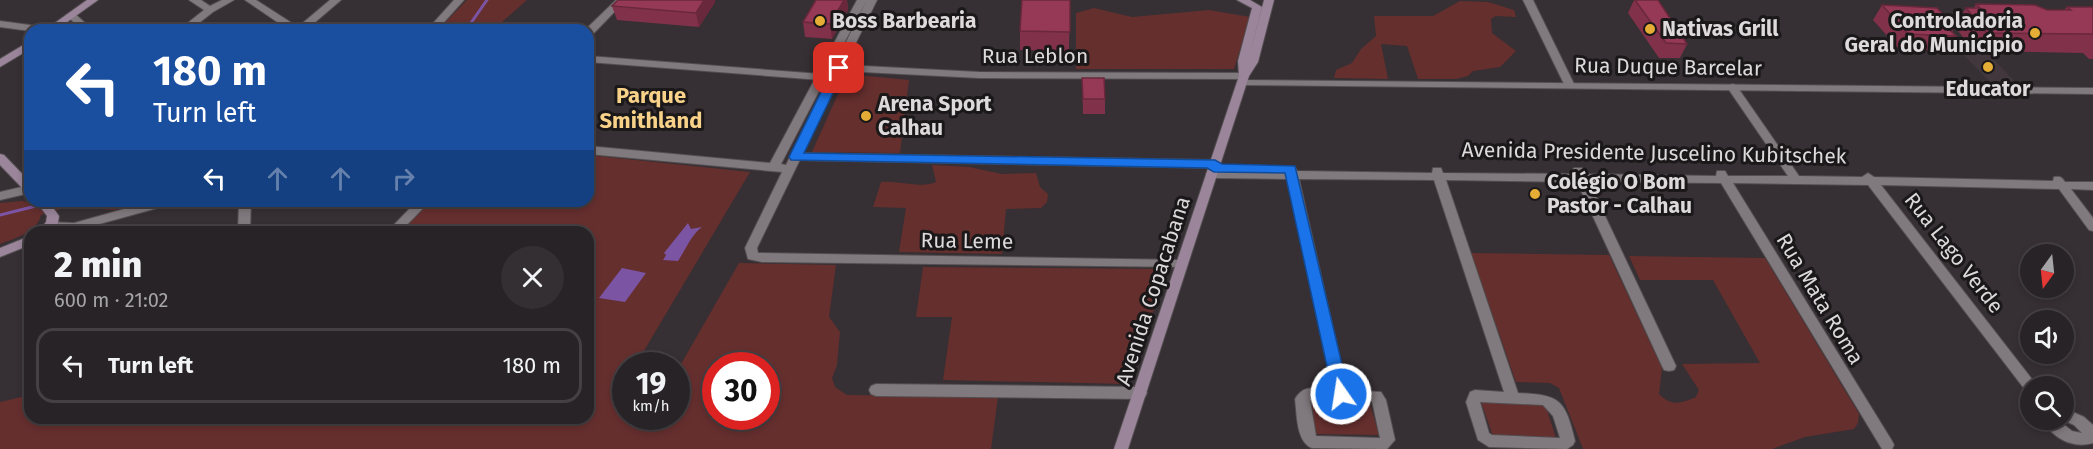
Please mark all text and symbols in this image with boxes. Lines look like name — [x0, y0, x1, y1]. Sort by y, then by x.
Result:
place label: Boss Barbearia — [832, 8, 977, 34]
place label: Controladoria Geral do Município — [1845, 8, 2023, 58]
marker: Boss Barbearia — [813, 14, 827, 28]
place label: Nativas Grill — [1662, 16, 1779, 42]
marker: Nativas Grill — [1643, 22, 1657, 36]
marker: Controladoria Geral do Município — [2028, 26, 2042, 40]
pin — [813, 42, 864, 93]
street label: Rua Leblon — [982, 43, 1088, 69]
text: 180 m — [153, 46, 267, 96]
icon: left — [54, 48, 132, 126]
icon: arrive — [822, 51, 855, 84]
street label: Rua Duque Barcelar — [1574, 52, 1762, 82]
marker: Educator — [1981, 60, 1995, 74]
place label: Educator — [1945, 76, 2031, 102]
district label: Parque Smithland — [600, 82, 702, 134]
place label: Arena Sport Calhau — [877, 91, 993, 141]
text: Turn left — [153, 97, 256, 129]
marker: Arena Sport Calhau — [859, 109, 873, 123]
street label: Avenida Presidente Juscelino Kubitschek — [1461, 137, 1847, 169]
icon: left — [198, 162, 231, 195]
icon: ahead — [261, 162, 294, 195]
icon: ahead — [324, 162, 357, 195]
icon: right — [387, 162, 420, 195]
place label: Colégio O Bom Pastor - Calhau — [1547, 169, 1692, 219]
marker: Colégio O Bom Pastor - Calhau — [1528, 187, 1542, 201]
street label: Rua Lago Verde — [1899, 188, 2009, 318]
street label: Avenida Copacabana — [1110, 193, 1196, 389]
street label: Rua Leme — [920, 227, 1014, 255]
street label: Rua Mata Roma — [1771, 229, 1869, 369]
text: 2 min — [54, 243, 142, 287]
north arrow — [2020, 244, 2074, 298]
map controls — [2020, 244, 2074, 430]
button: close — [501, 246, 564, 309]
text: 600 m · 21:02 — [54, 288, 169, 312]
button: sound — [2020, 310, 2074, 364]
icon: left — [57, 349, 90, 382]
text: Turn left — [108, 352, 193, 379]
text: 180 m — [502, 352, 561, 379]
speed limit sign: 30 — [702, 352, 780, 430]
position arrow — [1309, 362, 1373, 426]
text: 19 — [636, 366, 666, 402]
button: search — [2020, 376, 2074, 430]
text: km/h — [632, 397, 670, 415]

